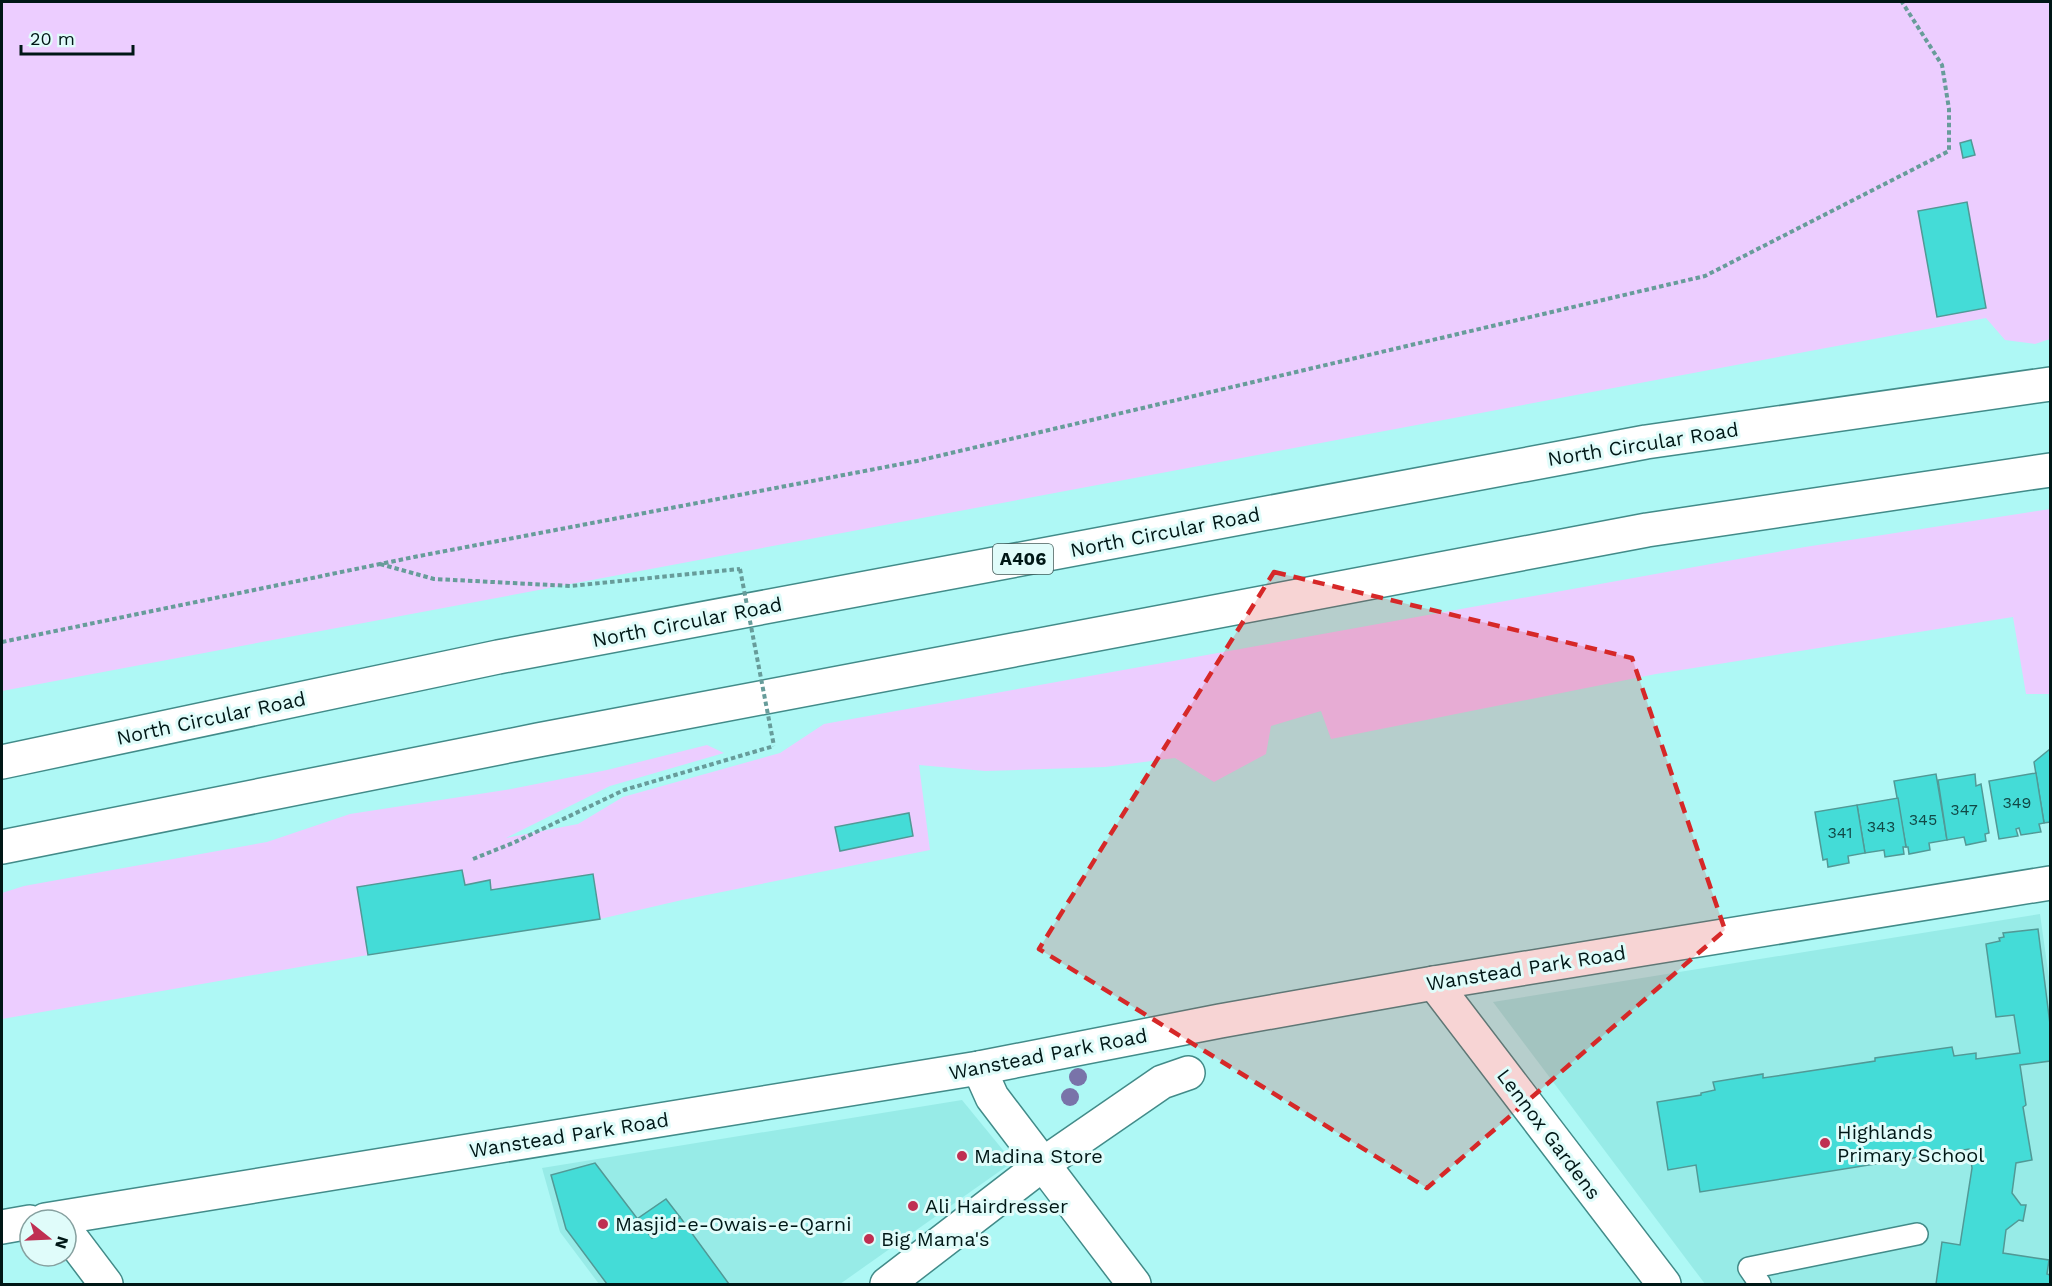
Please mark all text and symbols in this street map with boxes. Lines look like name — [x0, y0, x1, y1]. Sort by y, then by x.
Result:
scale bar — [21, 18, 134, 56]
text: 20 m — [30, 28, 75, 49]
street label: North Circular Road — [1546, 417, 1740, 471]
street label: North Circular Road — [1068, 502, 1262, 562]
road number: A406 — [993, 544, 1053, 574]
street label: North Circular Road — [590, 592, 784, 652]
street label: North Circular Road — [114, 686, 308, 750]
house number: 349 — [2003, 793, 2031, 812]
house number: 347 — [1950, 800, 1978, 819]
house number: 345 — [1909, 810, 1937, 829]
house number: 343 — [1867, 817, 1895, 836]
house number: 341 — [1827, 823, 1853, 842]
street label: Wanstead Park Road — [1425, 940, 1627, 996]
street label: Wanstead Park Road — [947, 1023, 1149, 1085]
street label: Lennox Gardens — [1492, 1064, 1606, 1204]
street label: Wanstead Park Road — [468, 1107, 670, 1163]
place label: Highlands Primary School — [1837, 1120, 1984, 1167]
marker: Highlands Primary School — [1818, 1136, 1832, 1150]
place label: Madina Store — [974, 1144, 1103, 1168]
marker: Madina Store — [955, 1149, 969, 1163]
place label: Ali Hairdresser — [925, 1194, 1068, 1218]
marker: Ali Hairdresser — [906, 1199, 920, 1213]
north arrow — [18, 1208, 78, 1268]
place label: Masjid-e-Owais-e-Qarni — [615, 1212, 851, 1236]
marker: Masjid-e-Owais-e-Qarni — [596, 1217, 610, 1231]
place label: Big Mama's — [881, 1227, 990, 1251]
marker: Big Mama's — [862, 1232, 876, 1246]
text: N — [51, 1234, 73, 1251]

